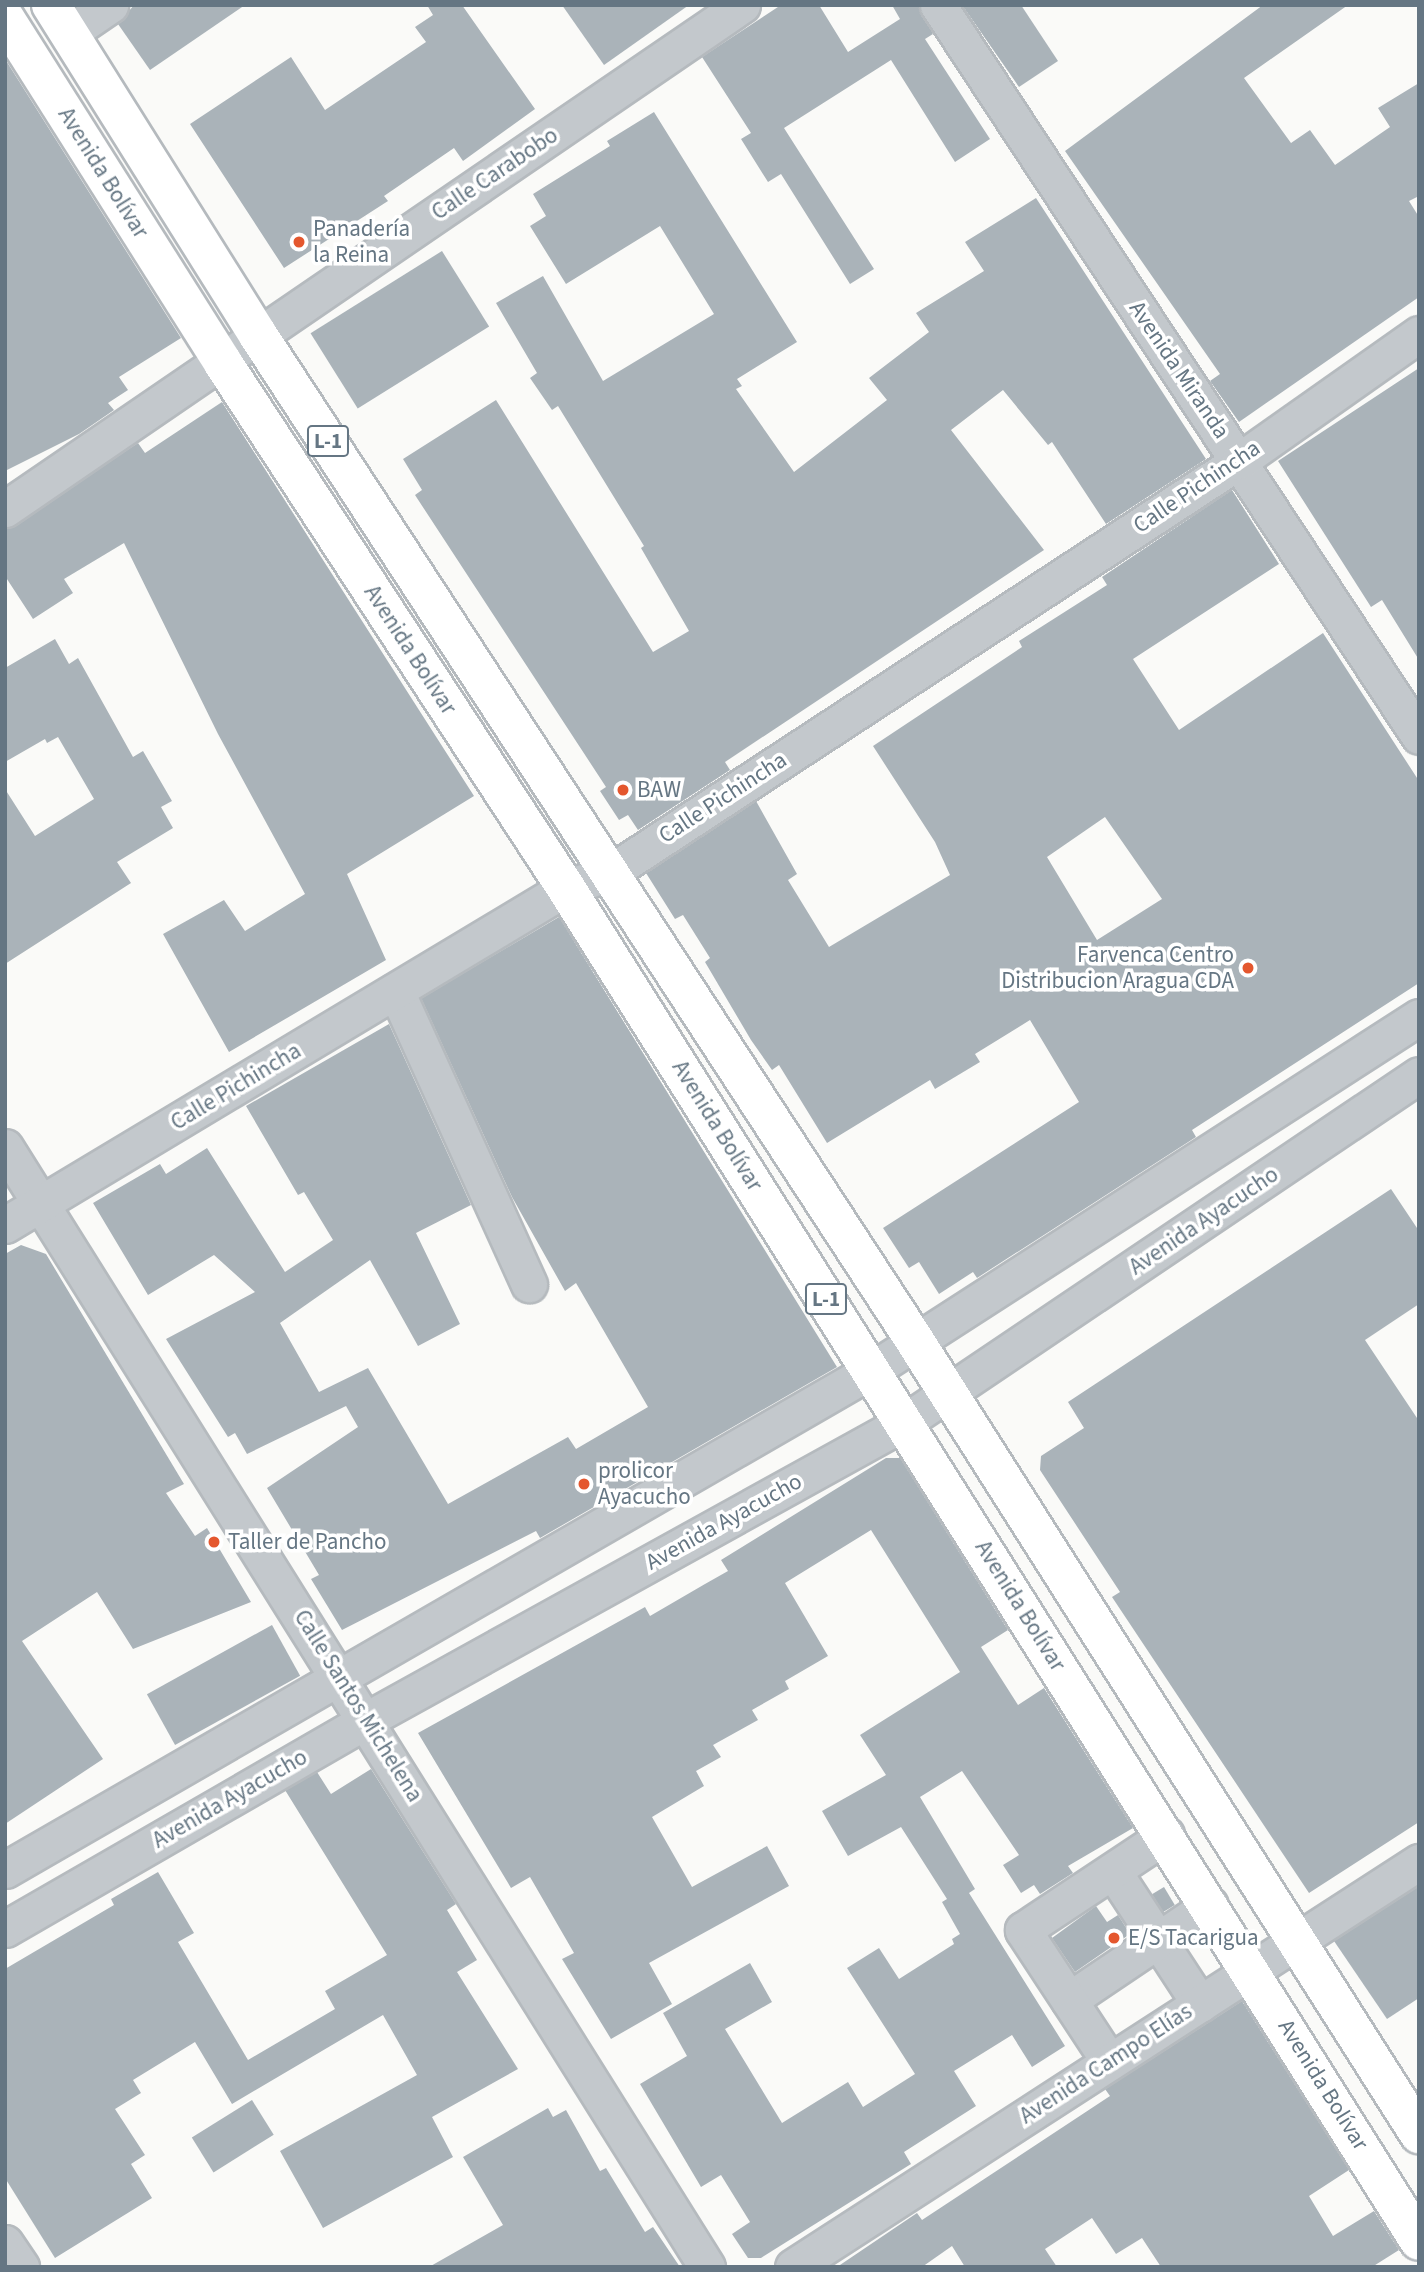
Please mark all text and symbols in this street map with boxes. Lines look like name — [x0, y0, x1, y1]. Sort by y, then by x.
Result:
street label: Avenida Bolívar — [52, 103, 154, 243]
street label: Calle Carabobo — [427, 122, 563, 226]
place label: Panadería la Reina — [313, 215, 410, 269]
marker: Panadería la Reina — [291, 234, 307, 250]
street label: Avenida Miranda — [1123, 296, 1235, 444]
road number: L-1 — [305, 424, 351, 458]
street label: Calle Pichincha — [1128, 434, 1266, 540]
street label: Avenida Bolívar — [358, 580, 462, 720]
street label: Calle Pichincha — [654, 746, 792, 850]
place label: BAW — [637, 776, 681, 804]
marker: BAW — [615, 782, 631, 798]
place label: Farvenca Centro Distribucion Aragua CDA — [1001, 941, 1234, 995]
marker: Farvenca Centro Distribucion Aragua CDA — [1240, 960, 1256, 976]
street label: Calle Pichincha — [166, 1037, 306, 1137]
street label: Avenida Bolívar — [666, 1056, 768, 1196]
street label: Avenida Ayacucho — [1124, 1161, 1284, 1281]
road number: L-1 — [803, 1282, 849, 1316]
place label: prolicor Ayacucho — [598, 1457, 691, 1511]
street label: Avenida Ayacucho — [641, 1468, 807, 1576]
marker: prolicor Ayacucho — [576, 1476, 592, 1492]
place label: Taller de Pancho — [228, 1528, 386, 1556]
marker: Taller de Pancho — [206, 1534, 222, 1550]
street label: Avenida Bolívar — [969, 1536, 1071, 1676]
street label: Calle Santos Michelena — [288, 1605, 428, 1807]
street label: Avenida Ayacucho — [148, 1743, 312, 1855]
place label: E/S Tacarigua — [1128, 1924, 1258, 1952]
marker: E/S Tacarigua — [1106, 1930, 1122, 1946]
street label: Avenida Campo Elías — [1015, 1998, 1197, 2130]
street label: Avenida Bolívar — [1272, 2015, 1374, 2155]

